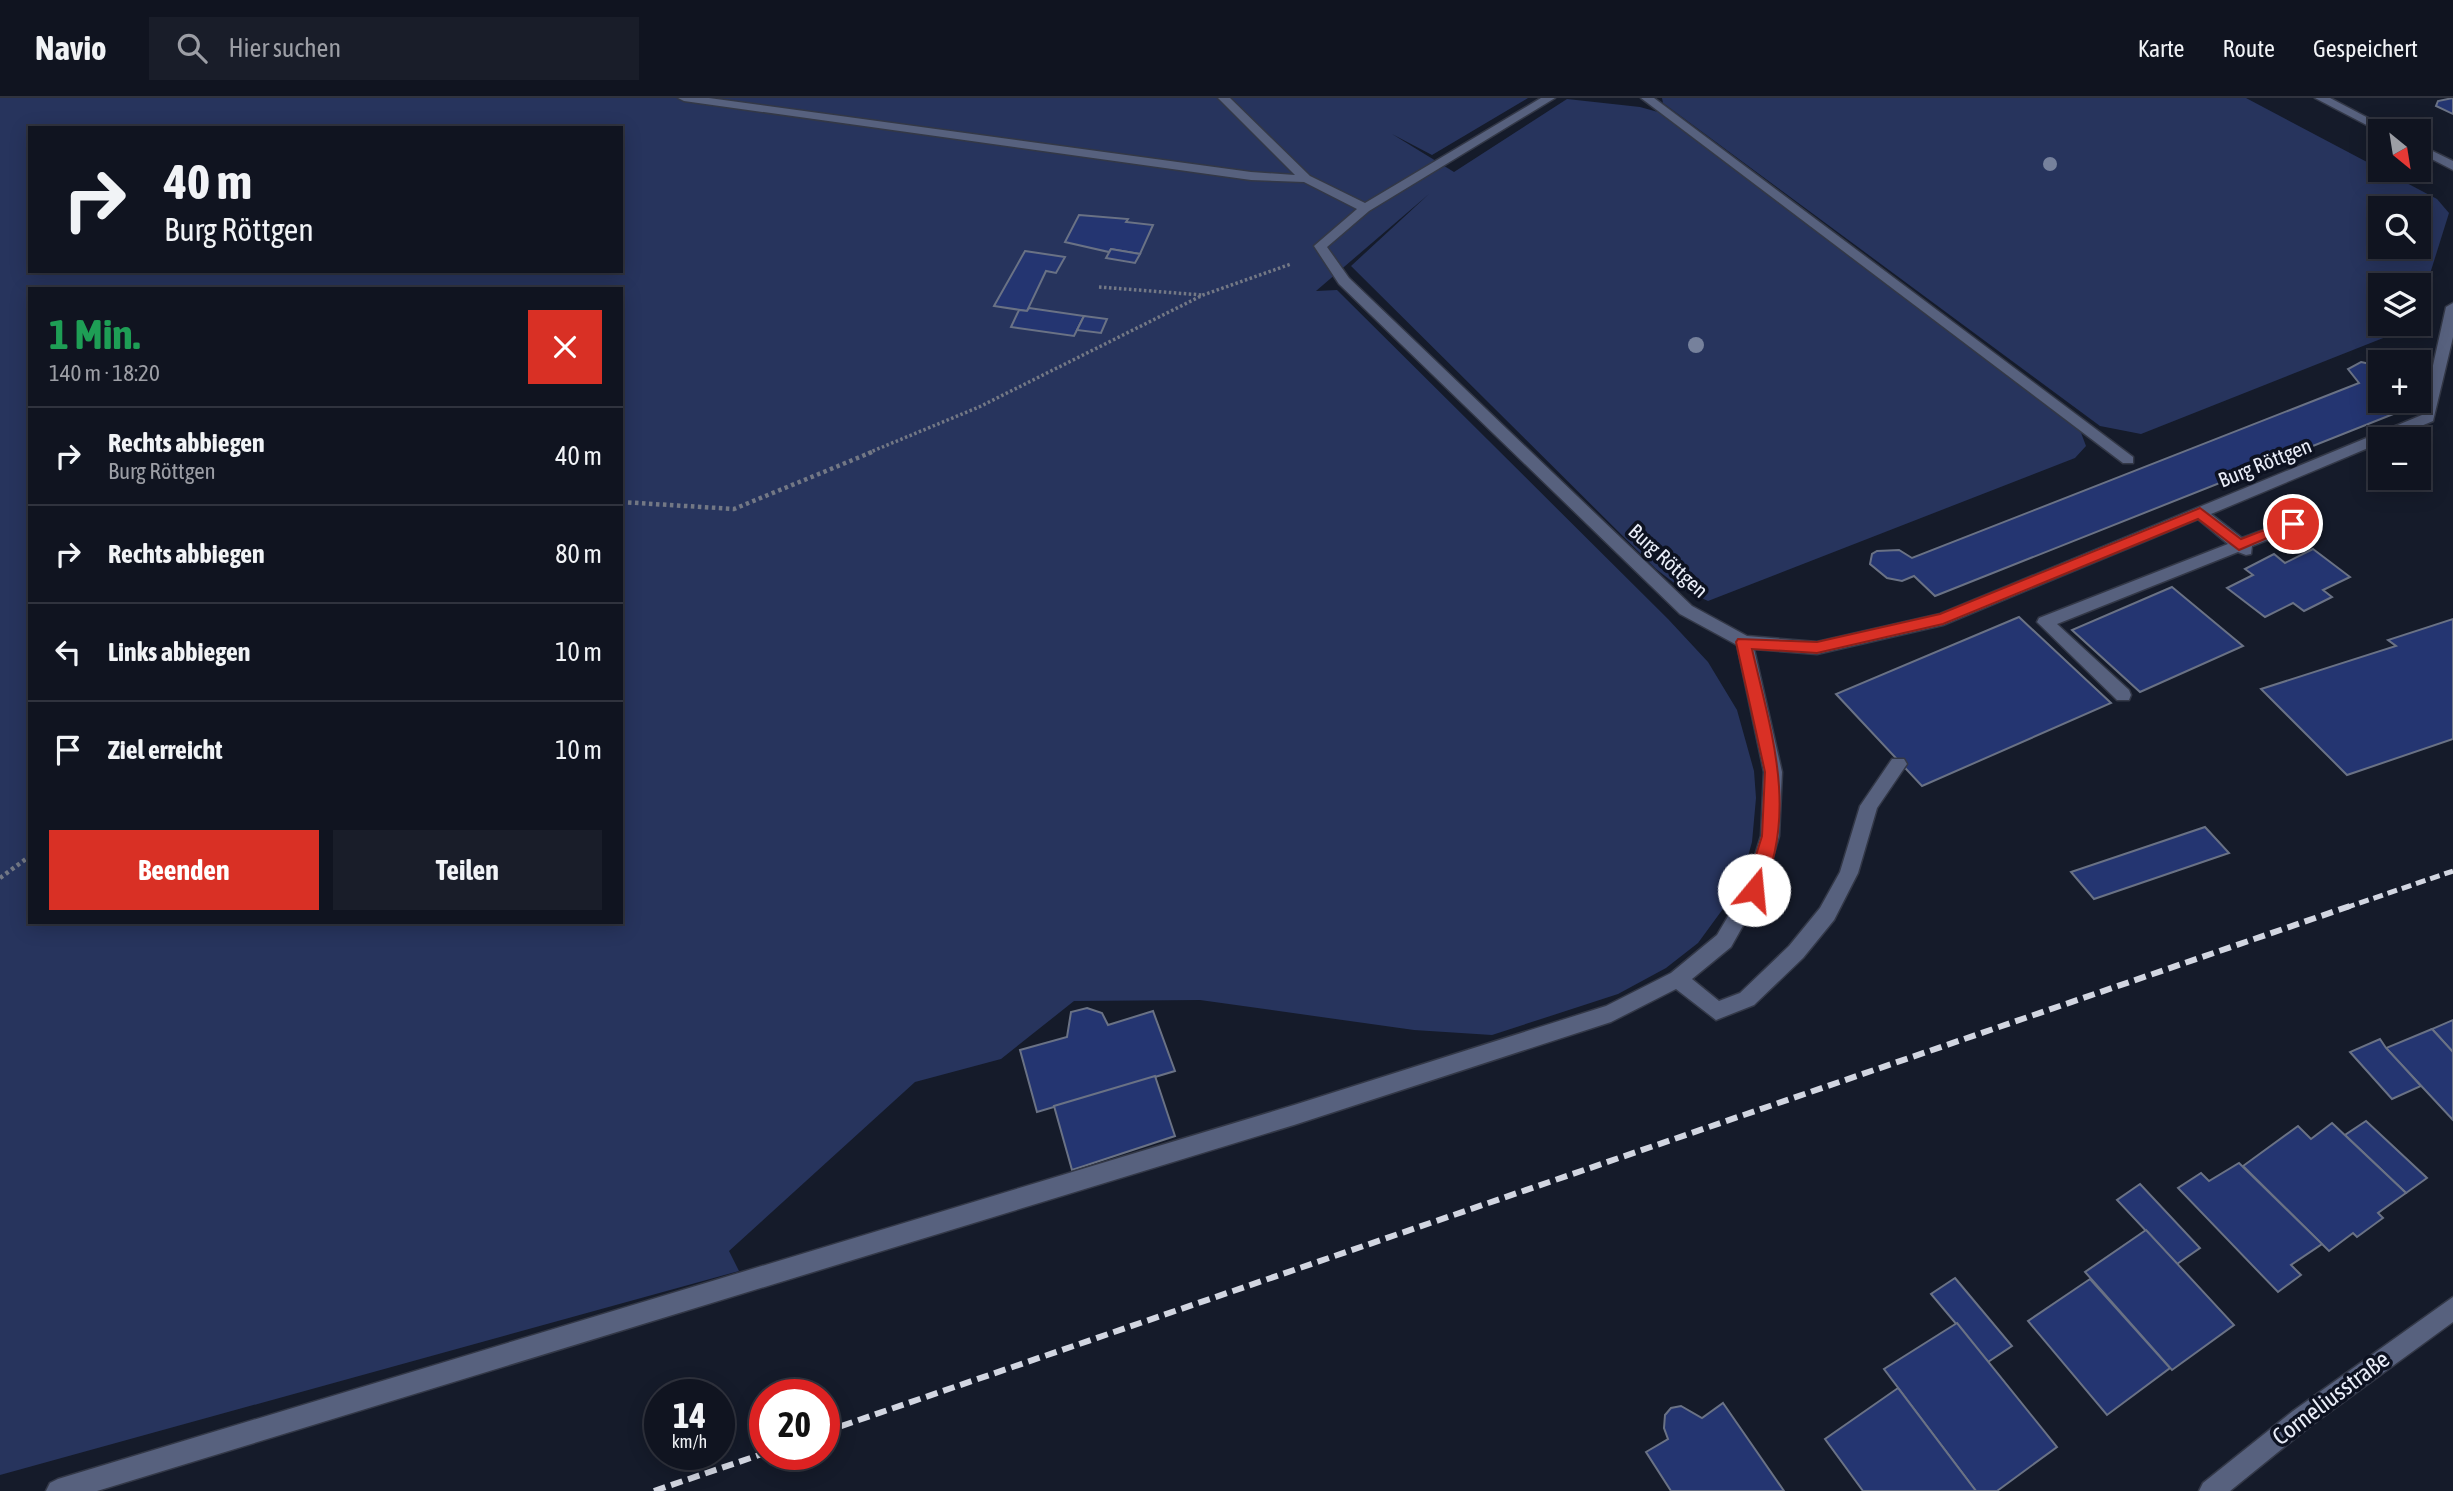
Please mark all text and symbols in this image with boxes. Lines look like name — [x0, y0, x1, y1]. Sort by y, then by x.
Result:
search box — [149, 17, 639, 80]
text: Navio — [35, 29, 107, 67]
icon: search — [173, 29, 211, 67]
text: Hier suchen — [229, 33, 341, 63]
text: Karte — [2138, 35, 2184, 62]
text: Route — [2222, 35, 2275, 62]
text: Gespeichert — [2313, 35, 2418, 62]
north arrow — [2368, 119, 2431, 182]
map controls — [2368, 119, 2431, 490]
text: 40 m — [164, 153, 252, 209]
icon: right — [49, 154, 140, 245]
button: search — [2368, 196, 2431, 259]
text: Burg Röttgen — [164, 211, 314, 248]
button: layers — [2368, 273, 2431, 336]
text: 1 Min. — [49, 310, 140, 358]
button: close — [528, 310, 602, 384]
button: + — [2368, 350, 2431, 413]
text: 140 m · 18:20 — [49, 360, 160, 386]
button: − — [2368, 427, 2431, 490]
text: Rechts abbiegen — [108, 428, 265, 458]
street label: Burg Röttgen — [2215, 433, 2315, 492]
icon: right — [49, 437, 87, 475]
text: 40 m — [555, 441, 602, 471]
text: Burg Röttgen — [108, 458, 216, 484]
pin — [2263, 494, 2323, 554]
icon: arrive — [2274, 505, 2312, 543]
street label: Burg Röttgen — [1624, 518, 1713, 602]
icon: right — [49, 535, 87, 573]
text: Rechts abbiegen — [108, 539, 265, 569]
text: 80 m — [555, 539, 602, 569]
icon: left — [49, 633, 87, 671]
text: Links abbiegen — [108, 637, 250, 667]
text: 10 m — [555, 637, 602, 667]
icon: arrive — [49, 731, 87, 769]
text: Ziel erreicht — [108, 735, 223, 765]
text: 10 m — [555, 735, 602, 765]
button: Beenden — [49, 830, 319, 910]
button: Teilen — [333, 830, 602, 910]
position arrow — [1717, 853, 1791, 927]
street label: Corneliusstraße — [2267, 1345, 2394, 1450]
speed limit sign: 20 — [749, 1379, 840, 1470]
text: 14 — [673, 1395, 706, 1435]
text: km/h — [672, 1431, 707, 1452]

